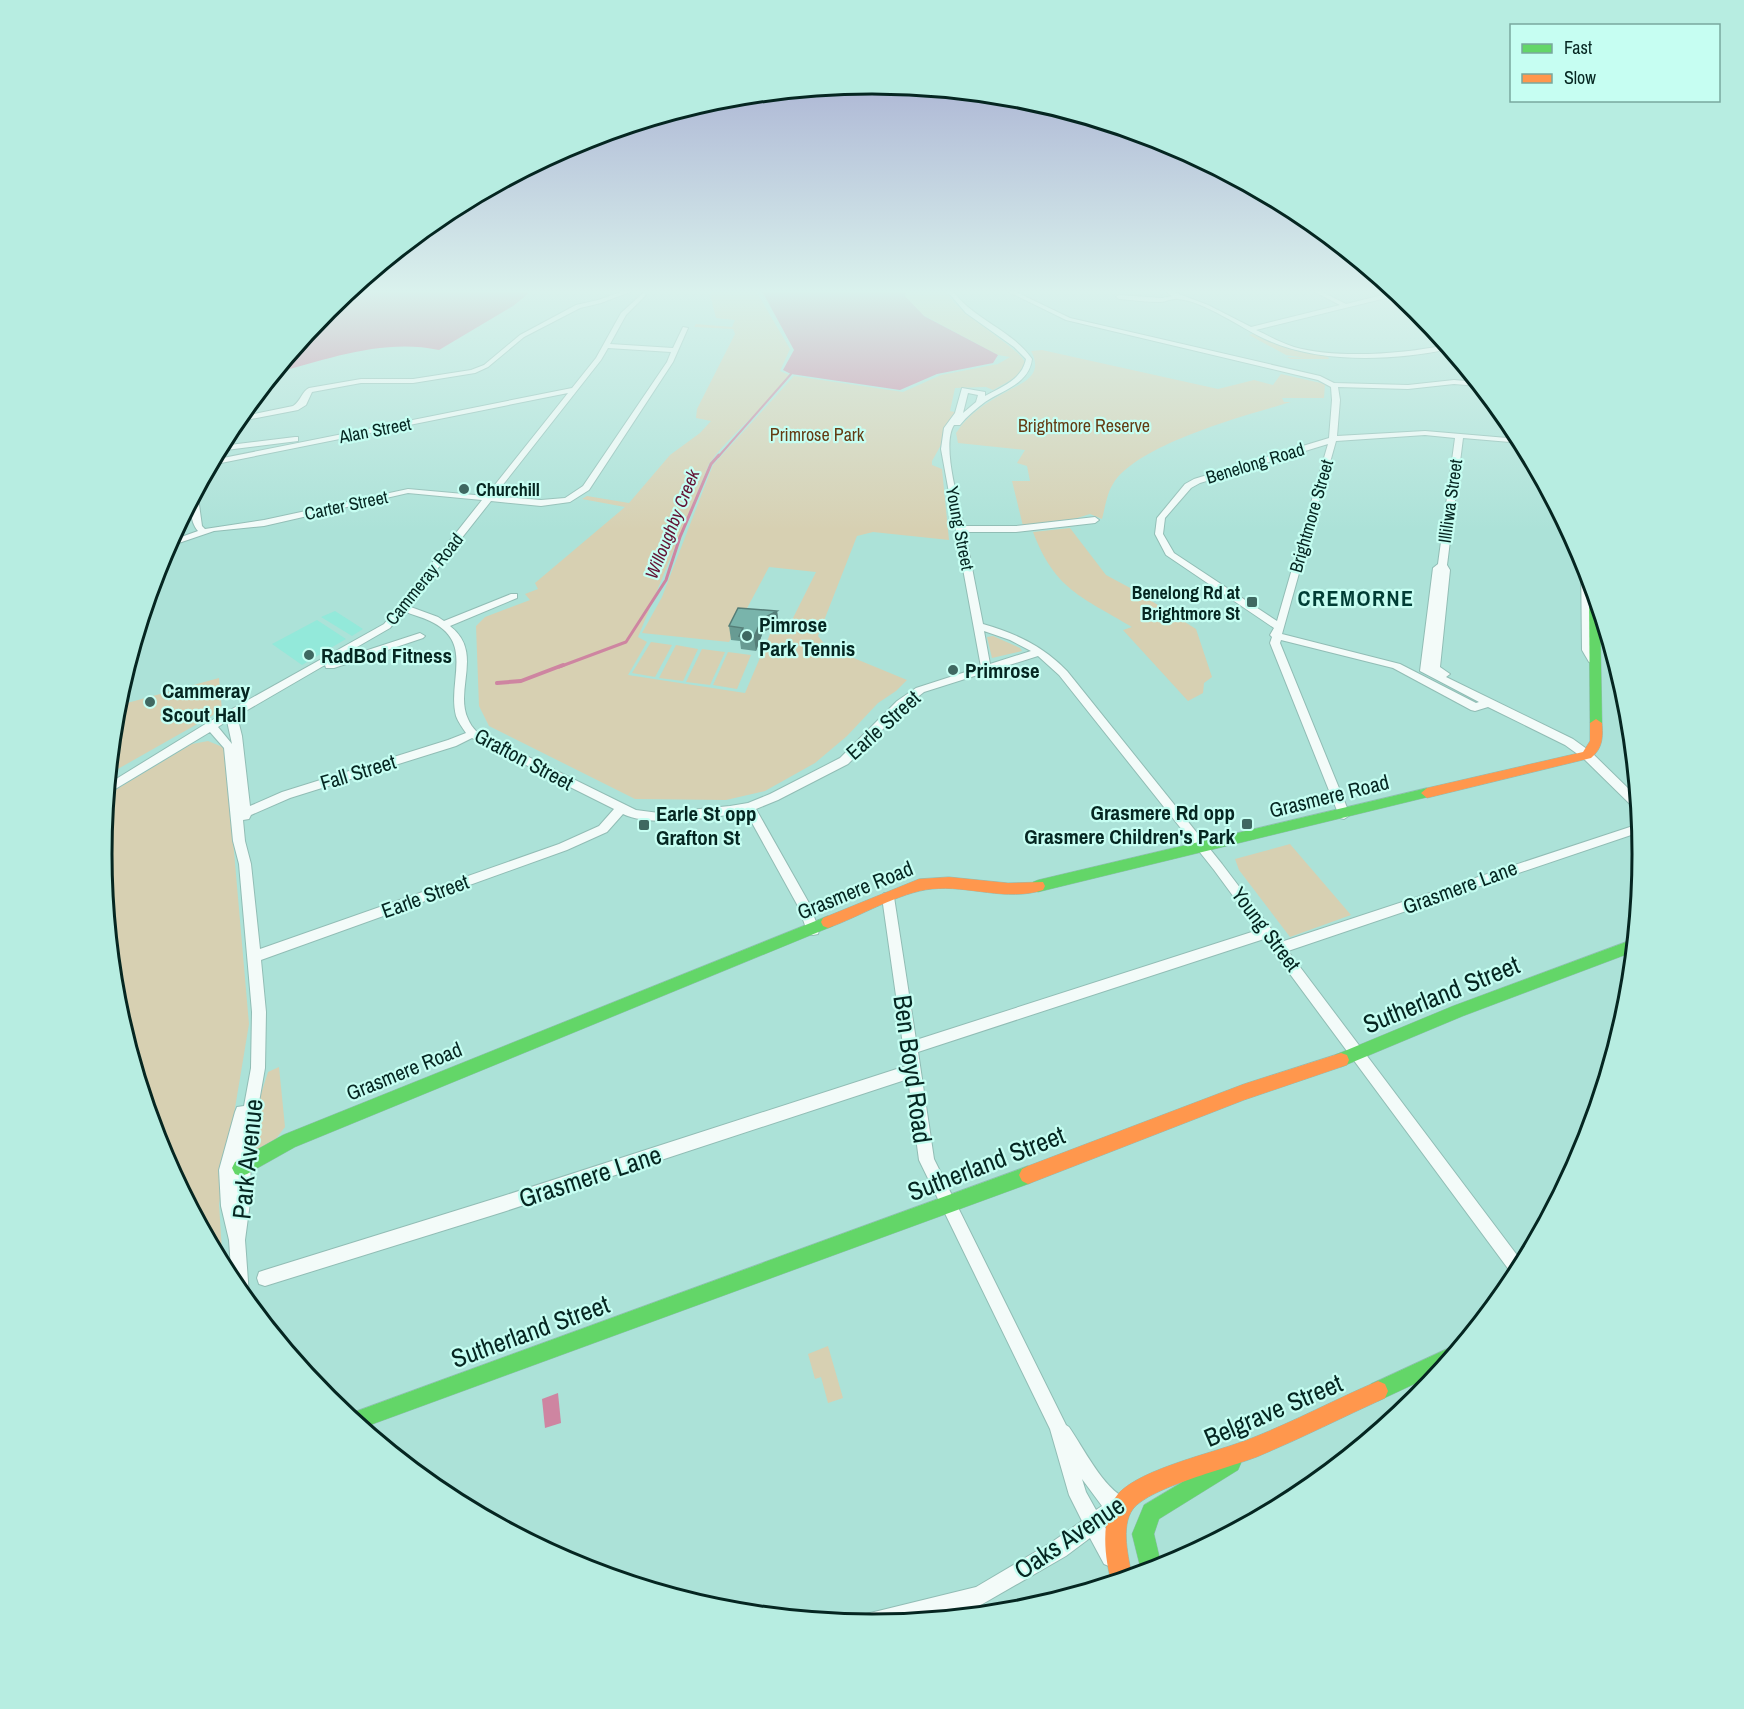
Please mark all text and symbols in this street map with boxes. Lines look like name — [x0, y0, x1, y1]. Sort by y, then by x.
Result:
legend — [1510, 24, 1720, 102]
text: Fast — [1564, 35, 1592, 60]
text: Slow — [1564, 65, 1596, 90]
street label: Alan Street — [336, 411, 413, 449]
park label: Brightmore Reserve — [1018, 413, 1150, 438]
park label: Primrose Park — [770, 422, 865, 447]
street label: Benelong Road — [1203, 436, 1307, 490]
street label: Brightmore Street — [1283, 457, 1339, 575]
street label: Illiliwa Street — [1432, 457, 1468, 545]
water label: Willoughby Creek — [639, 465, 706, 583]
place label: Churchill — [476, 477, 540, 502]
marker: Churchill — [457, 482, 471, 496]
street label: Carter Street — [302, 484, 390, 526]
street label: Young Street — [940, 484, 980, 572]
street label: Cammeray Road — [379, 528, 469, 630]
place label: Benelong Rd at Brightmore St — [1132, 580, 1240, 626]
district label: CREMORNE — [1297, 583, 1415, 613]
marker: Benelong Rd at Brightmore St — [1245, 595, 1259, 609]
place label: Pimrose Park Tennis — [759, 610, 855, 663]
marker: Pimrose Park Tennis — [740, 629, 754, 643]
place label: RadBod Fitness — [321, 641, 452, 670]
marker: RadBod Fitness — [302, 648, 316, 662]
place label: Primrose — [965, 656, 1040, 685]
marker: Primrose — [946, 663, 960, 677]
place label: Cammeray Scout Hall — [162, 676, 250, 729]
street label: Earle Street — [840, 684, 927, 766]
marker: Cammeray Scout Hall — [143, 695, 157, 709]
street label: Grafton Street — [469, 721, 579, 797]
street label: Fall Street — [317, 747, 400, 797]
street label: Grasmere Road — [1266, 767, 1392, 825]
place label: Grasmere Rd opp Grasmere Children's Park — [1024, 798, 1235, 851]
place label: Earle St opp Grafton St — [656, 799, 757, 852]
marker: Grasmere Rd opp Grasmere Children's Park — [1240, 817, 1254, 831]
marker: Earle St opp Grafton St — [637, 818, 651, 832]
street label: Grasmere Lane — [1399, 853, 1521, 921]
street label: Grasmere Road — [793, 854, 917, 926]
street label: Earle Street — [377, 867, 473, 925]
street label: Young Street — [1225, 881, 1308, 977]
street label: Sutherland Street — [1358, 947, 1525, 1041]
street label: Ben Boyd Road — [885, 993, 941, 1145]
street label: Grasmere Road — [342, 1035, 466, 1107]
street label: Park Avenue — [223, 1097, 271, 1221]
street label: Sutherland Street — [902, 1117, 1070, 1209]
street label: Grasmere Lane — [514, 1136, 666, 1216]
street label: Sutherland Street — [446, 1286, 614, 1376]
street label: Belgrave Street — [1199, 1365, 1348, 1455]
street label: Oaks Avenue — [1007, 1487, 1131, 1587]

